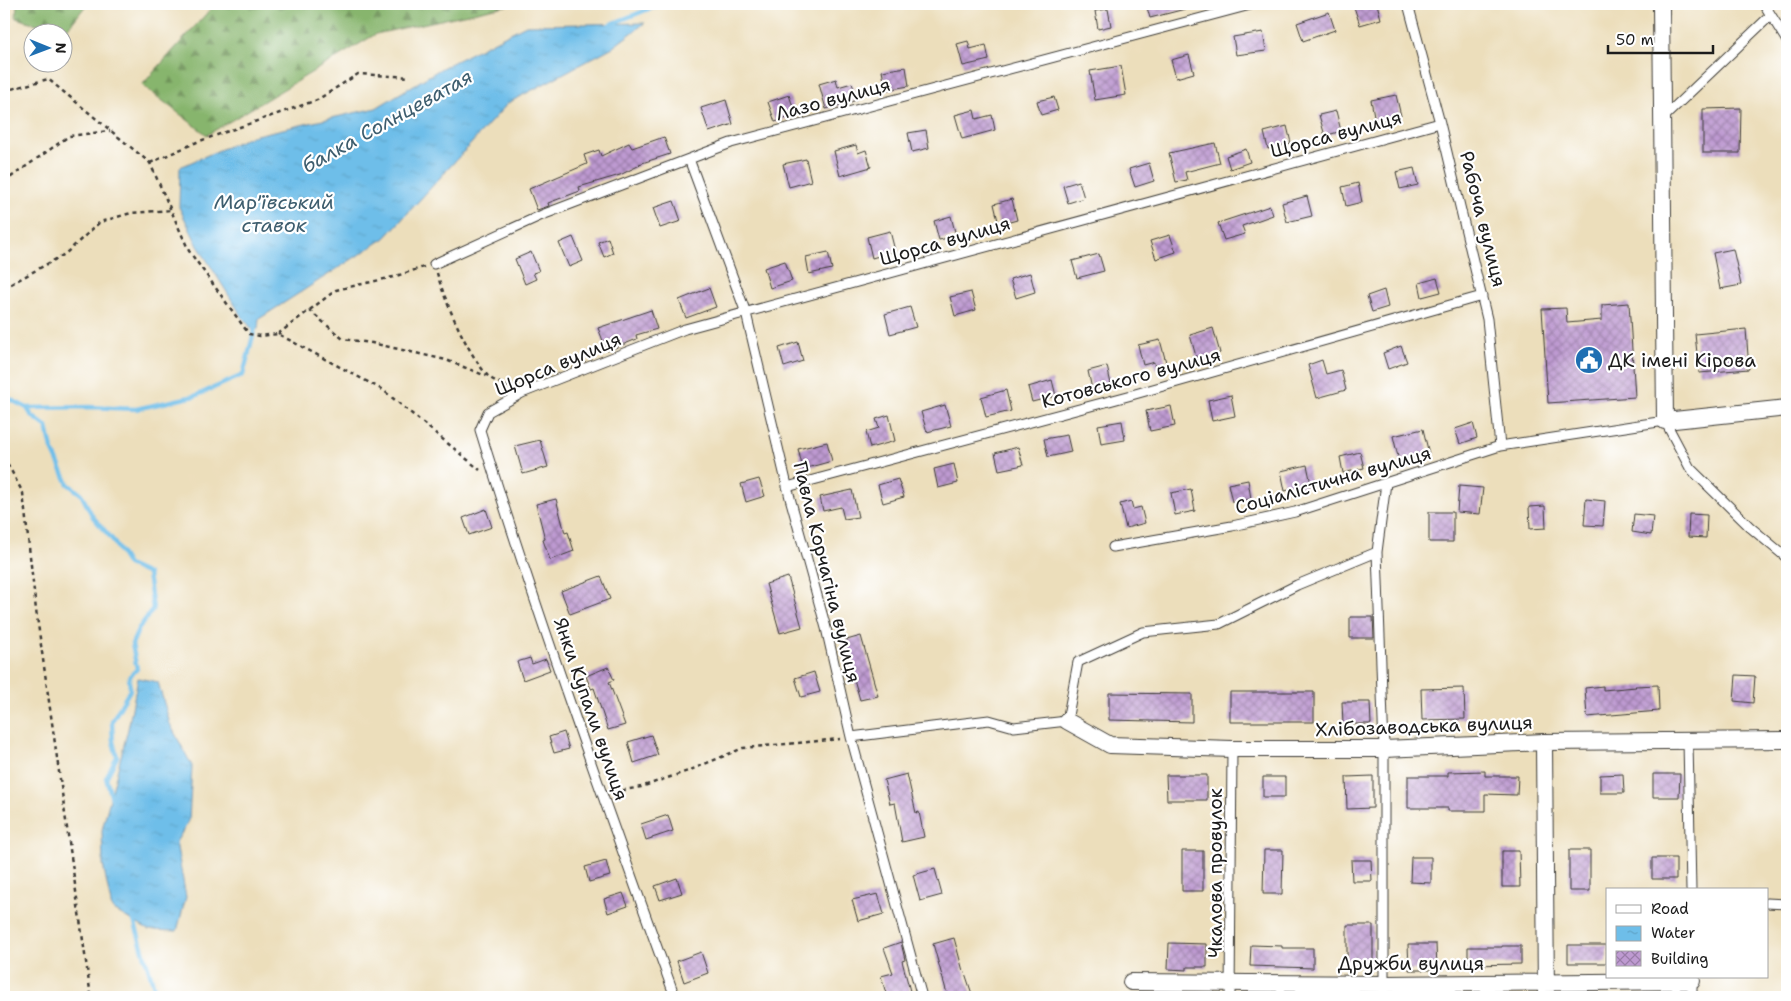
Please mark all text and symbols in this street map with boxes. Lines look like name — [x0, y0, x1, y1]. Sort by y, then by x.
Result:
north arrow — [22, 22, 72, 72]
scale bar — [1608, 22, 1714, 54]
text: 50 m — [1616, 30, 1654, 50]
text: N — [52, 43, 70, 54]
water label: балка Солнцеватая — [297, 63, 477, 179]
street label: Лазо вулиця — [773, 72, 893, 126]
street label: Щорса вулиця — [1268, 104, 1404, 164]
street label: Рабоча вулиця — [1454, 148, 1512, 290]
water label: Мар'ївський ставок — [214, 189, 334, 238]
street label: Щорса вулиця — [877, 210, 1013, 272]
street label: Щорса вулиця — [491, 326, 625, 402]
street label: Котовського вулиця — [1039, 342, 1223, 414]
public building icon: ДК імені Кірова — [1574, 345, 1604, 375]
place label: ДК імені Кірова — [1608, 348, 1756, 373]
street label: Соціалістична вулиця — [1232, 440, 1434, 520]
street label: Павла Корчагіна вулиця — [787, 459, 867, 685]
street label: Янки Купали вулиця — [548, 614, 634, 804]
street label: Хлібозаводська вулиця — [1315, 710, 1533, 742]
street label: Чкалова провулок — [1203, 788, 1228, 958]
legend — [1606, 888, 1768, 978]
text: Road — [1651, 899, 1689, 919]
text: Water — [1651, 923, 1695, 943]
text: Building — [1651, 949, 1708, 969]
street label: Дружби вулиця — [1338, 951, 1484, 976]

